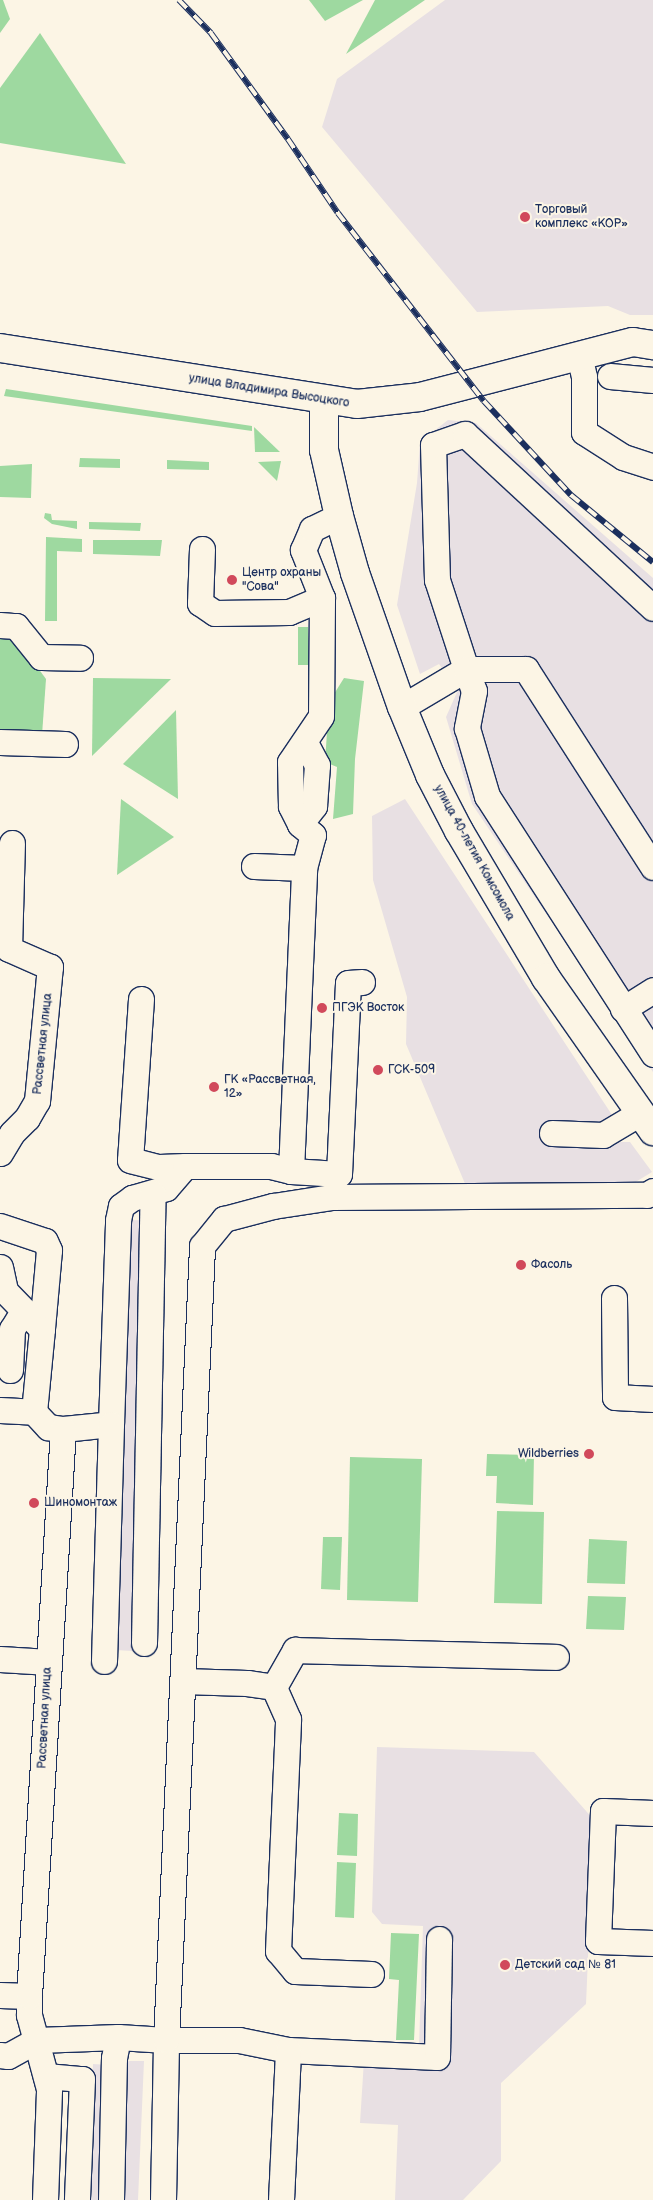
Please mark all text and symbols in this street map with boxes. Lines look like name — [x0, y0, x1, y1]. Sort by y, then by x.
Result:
place label: Торговый комплекс «КОР» — [535, 203, 628, 231]
marker: Торговый комплекс «КОР» — [519, 211, 531, 223]
street label: улица Владимира Высоцкого — [188, 371, 350, 411]
place label: Центр охраны "Сова" — [242, 566, 321, 594]
marker: Центр охраны "Сова" — [226, 574, 238, 586]
street label: улица 40-летия Комсомола — [431, 783, 517, 923]
street label: Рассветная улица — [31, 993, 55, 1095]
place label: ПГЭК Восток — [332, 1001, 404, 1015]
marker: ПГЭК Восток — [316, 1002, 328, 1014]
place label: ГСК-509 — [388, 1063, 435, 1077]
marker: ГСК-509 — [372, 1064, 384, 1076]
place label: ГК «Рассветная, 12» — [224, 1073, 316, 1101]
marker: ГК «Рассветная, 12» — [208, 1081, 220, 1093]
place label: Фасоль — [531, 1258, 572, 1272]
marker: Фасоль — [515, 1259, 527, 1271]
place label: Wildberries — [518, 1447, 579, 1461]
marker: Wildberries — [583, 1448, 595, 1460]
place label: Шиномонтаж — [44, 1496, 117, 1510]
marker: Шиномонтаж — [28, 1497, 40, 1509]
street label: Рассветная улица — [35, 1667, 55, 1769]
place label: Детский сад № 81 — [515, 1958, 616, 1972]
marker: Детский сад № 81 — [499, 1959, 511, 1971]

